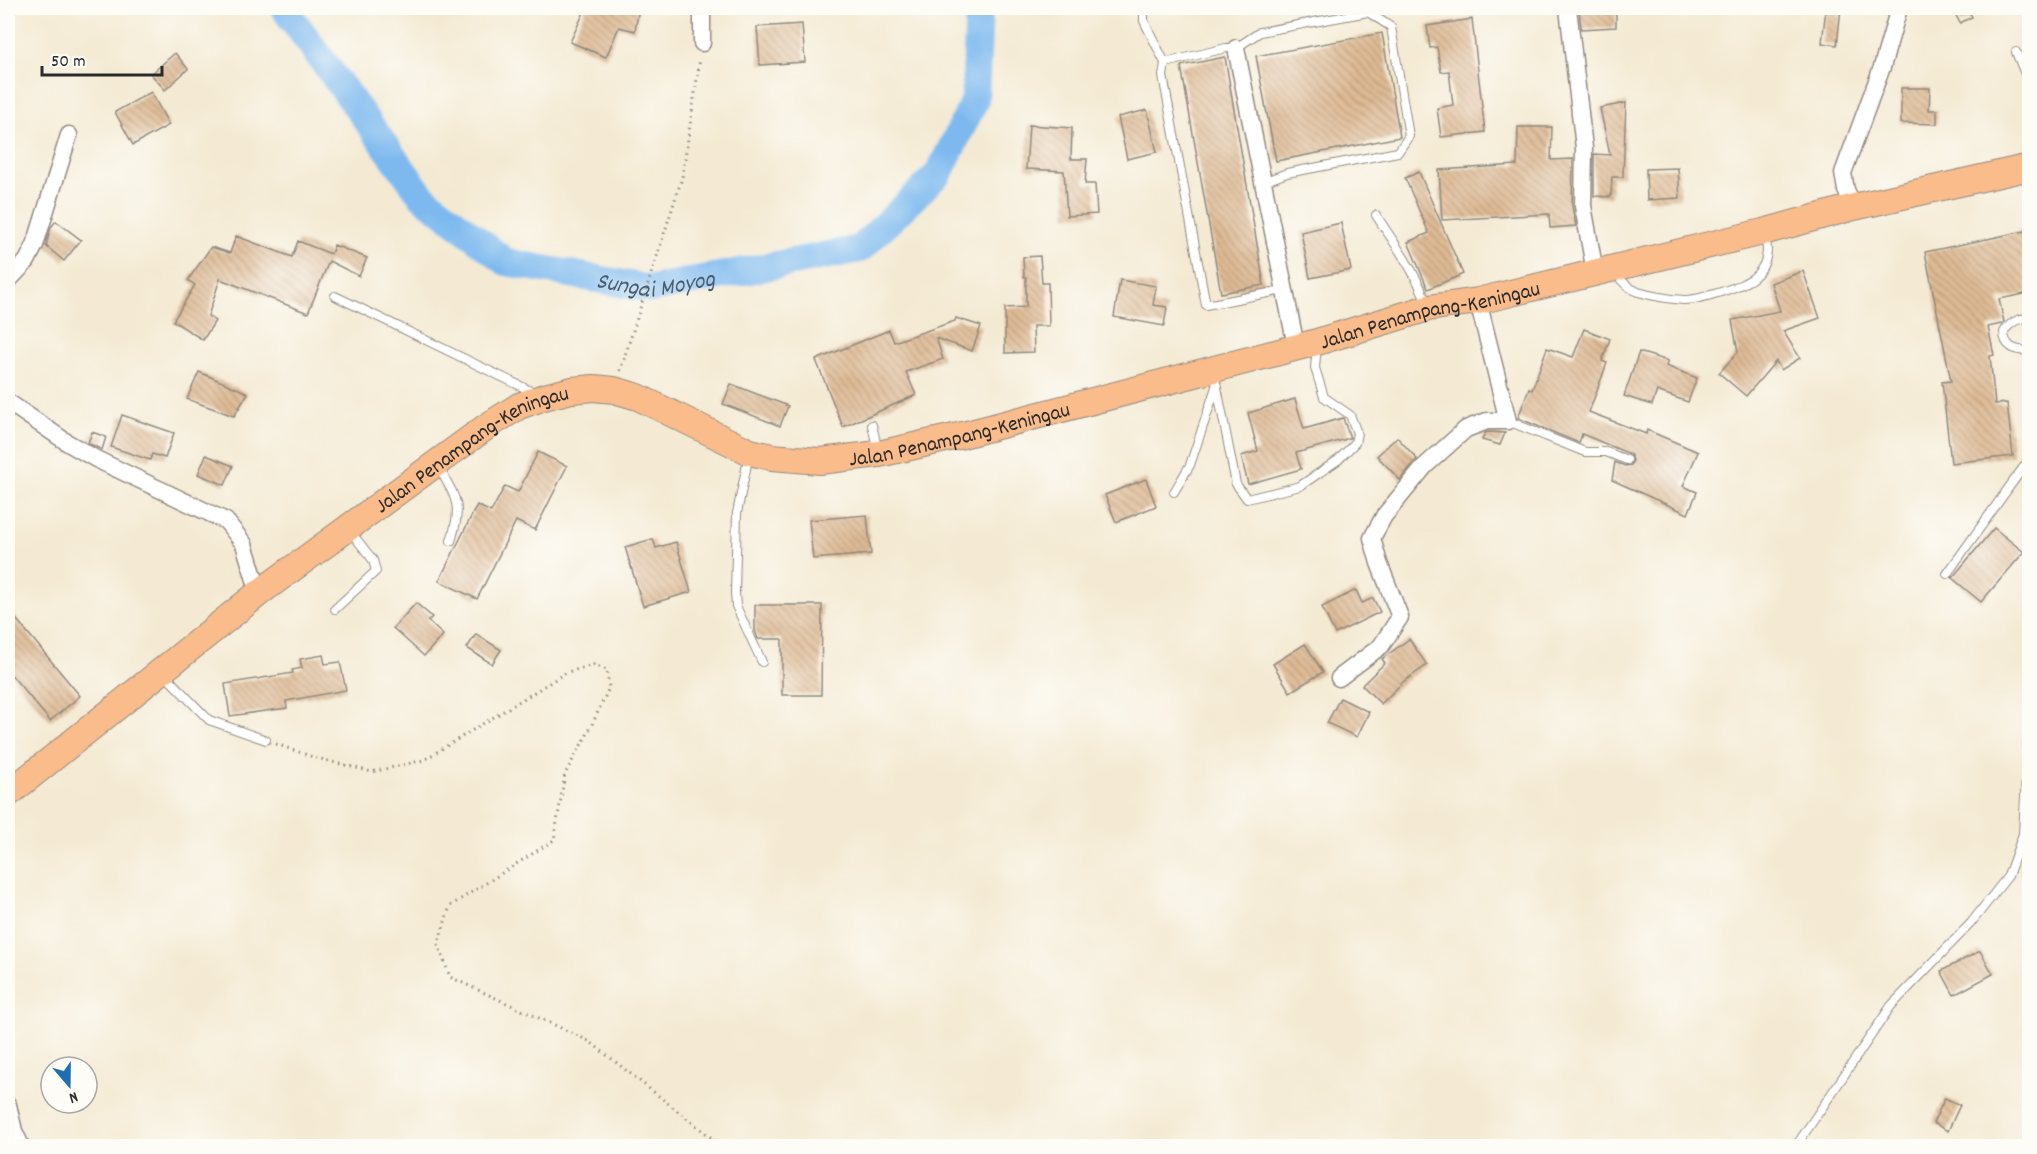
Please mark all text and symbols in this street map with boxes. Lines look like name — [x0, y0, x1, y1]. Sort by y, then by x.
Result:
scale bar — [42, 39, 162, 77]
text: 50 m — [51, 50, 86, 75]
water label: Sungai Moyog — [593, 263, 719, 309]
street label: Jalan Penampang-Keningau — [1317, 275, 1544, 359]
street label: Jalan Penampang-Keningau — [369, 379, 572, 522]
street label: Jalan Penampang-Keningau — [847, 396, 1074, 476]
north arrow — [39, 1055, 99, 1115]
text: N — [66, 1085, 81, 1109]

